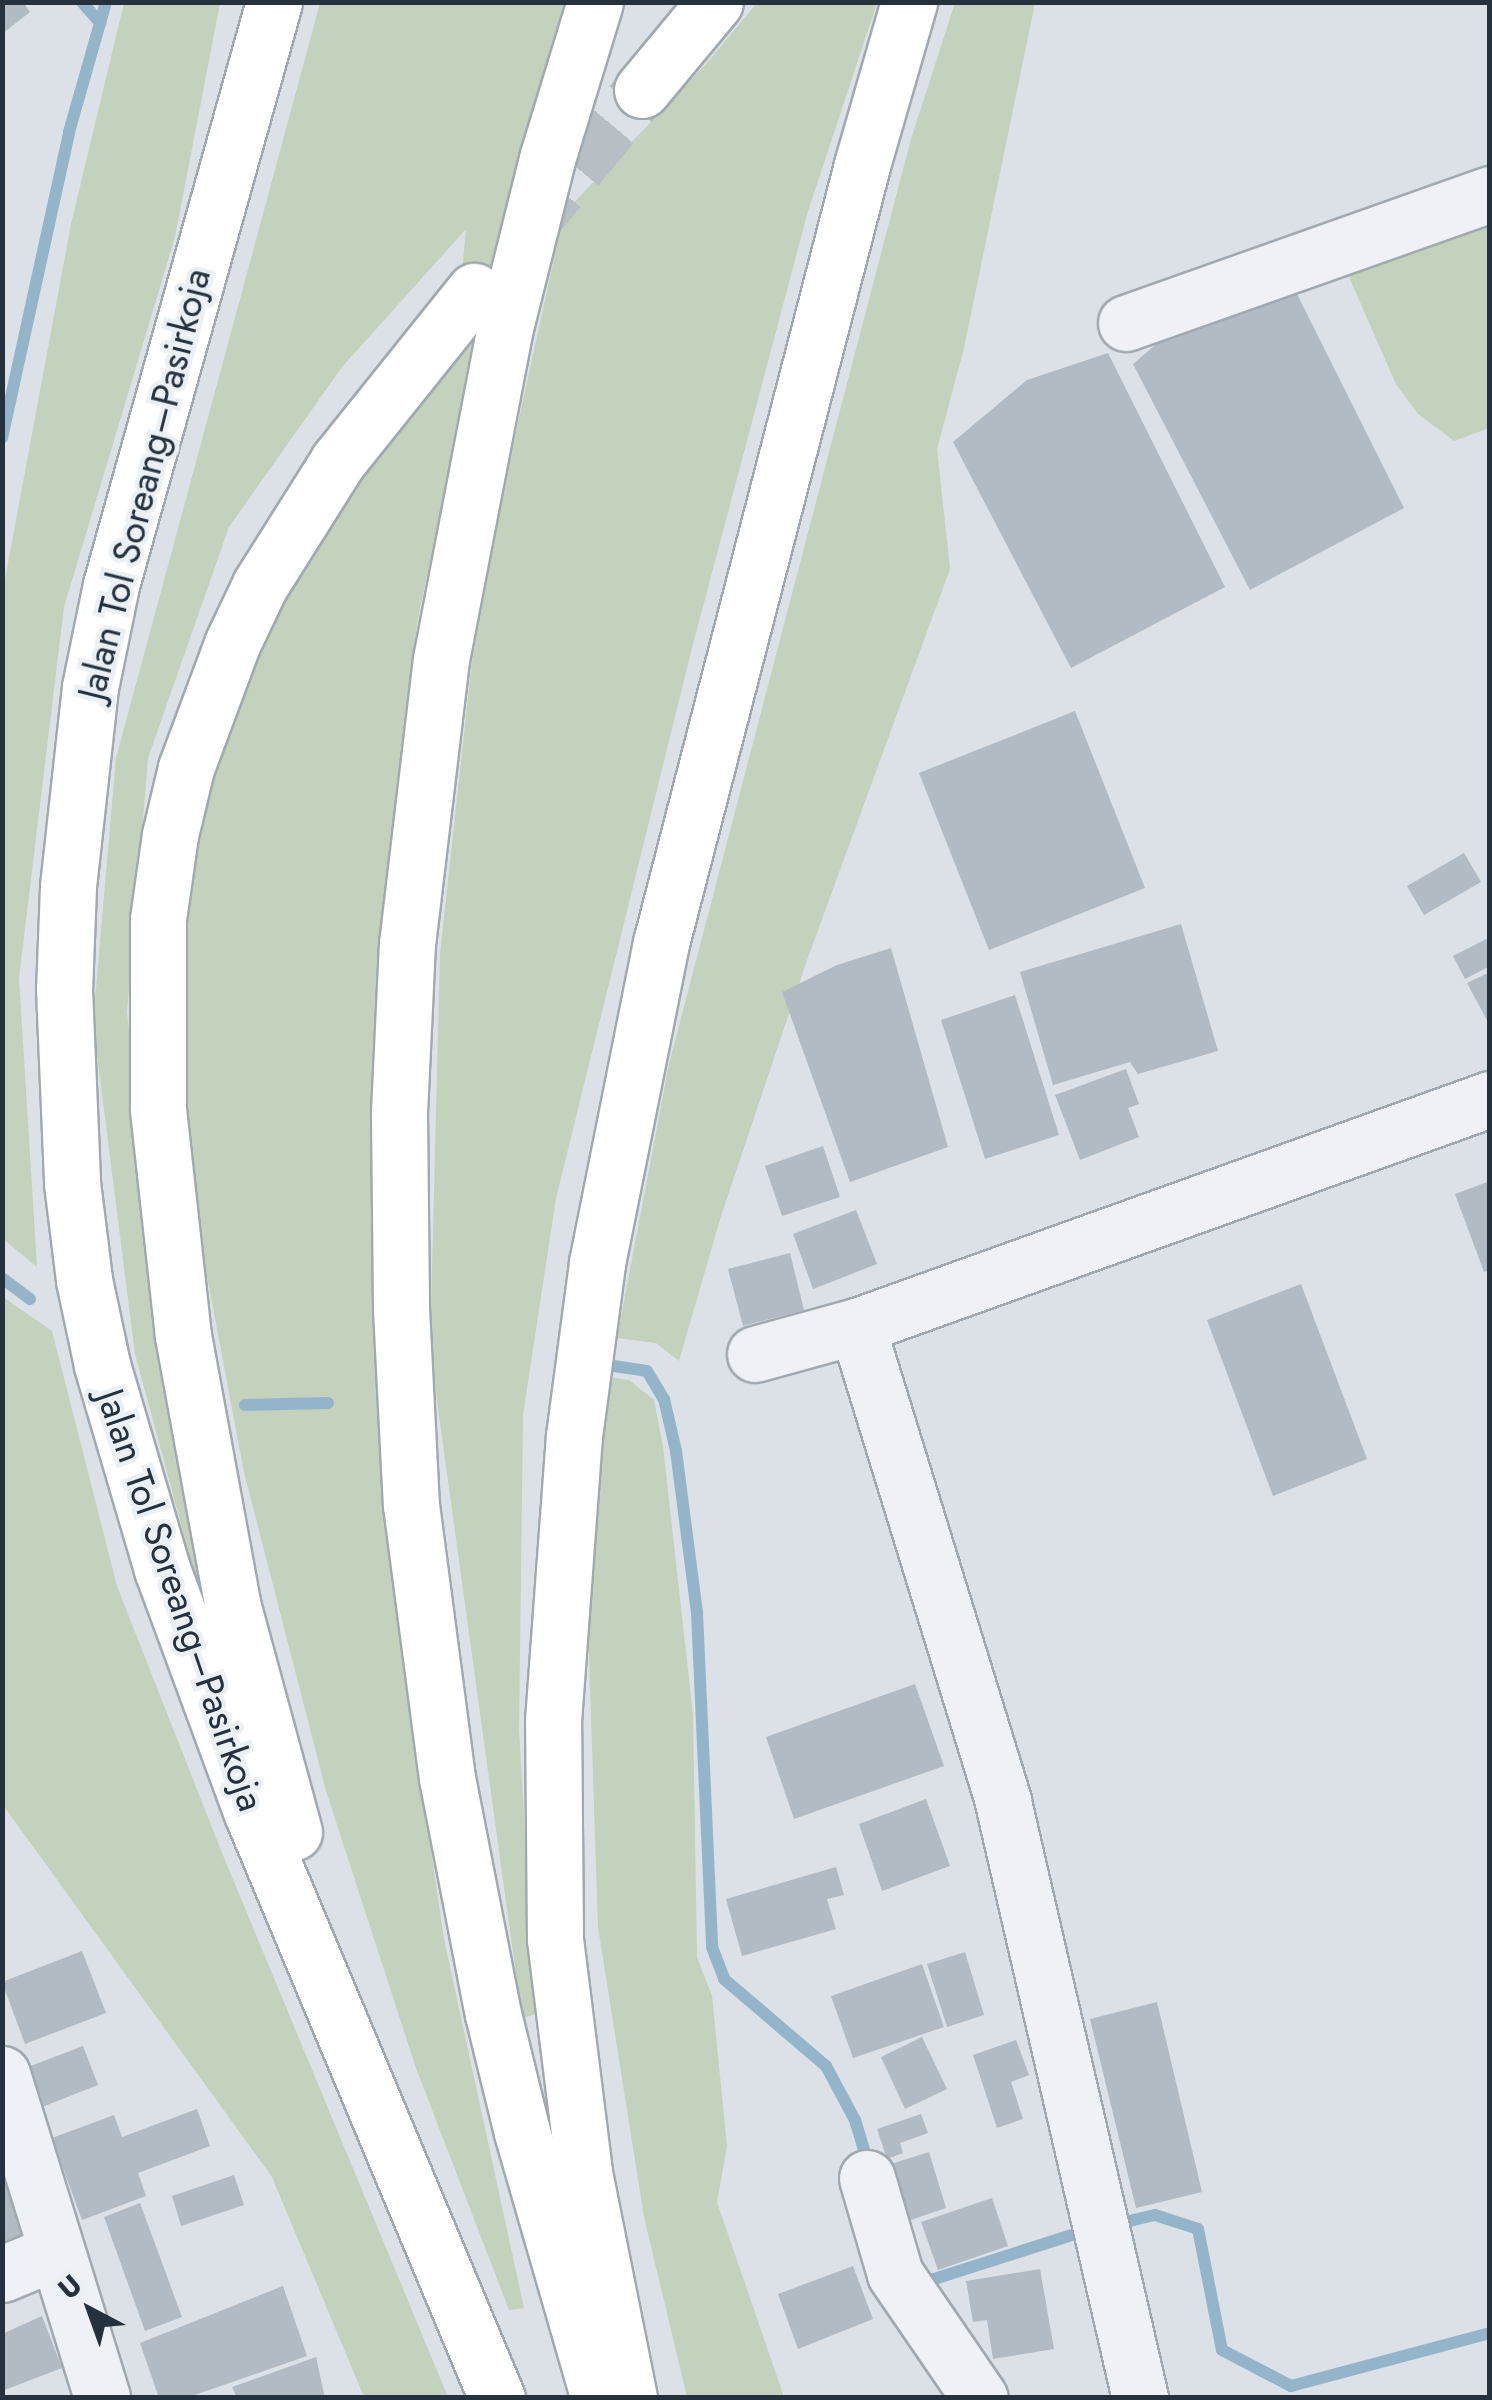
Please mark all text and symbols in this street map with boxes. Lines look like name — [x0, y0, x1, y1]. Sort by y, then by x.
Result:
street label: Jalan Tol Soreang–Pasirkoja — [68, 264, 220, 704]
street label: Jalan Tol Soreang–Pasirkoja — [87, 1383, 275, 1817]
north arrow — [40, 2260, 140, 2360]
text: U — [49, 2265, 91, 2309]

